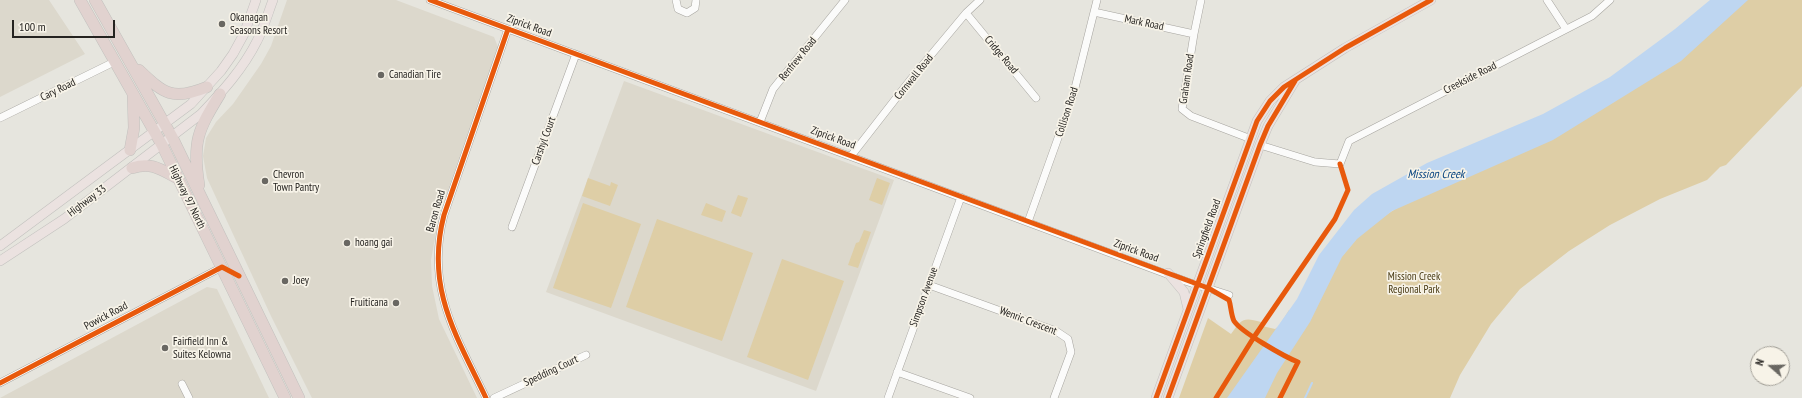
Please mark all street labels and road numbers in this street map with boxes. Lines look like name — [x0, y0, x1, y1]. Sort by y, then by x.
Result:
street label: Ziprick Road — [505, 12, 553, 40]
street label: Mark Road — [1123, 12, 1165, 34]
street label: Cridge Road — [981, 33, 1021, 77]
street label: Renfrew Road — [776, 35, 820, 83]
street label: Cornwall Road — [892, 52, 936, 102]
street label: Graham Road — [1177, 53, 1197, 105]
street label: Creekside Road — [1441, 59, 1499, 97]
street label: Cary Road — [38, 76, 78, 104]
street label: Collison Road — [1053, 86, 1081, 138]
street label: Carshyl Court — [529, 115, 559, 167]
street label: Ziprick Road — [809, 124, 857, 152]
street label: Highway 97 North — [166, 163, 208, 231]
street label: Highway 33 — [65, 182, 109, 220]
street label: Baron Road — [424, 188, 448, 234]
street label: Springfield Road — [1190, 197, 1224, 261]
street label: Ziprick Road — [1112, 237, 1160, 265]
street label: Simpson Avenue — [907, 265, 941, 329]
street label: Powick Road — [82, 299, 130, 333]
street label: Wenric Crescent — [997, 304, 1059, 338]
street label: Spedding Court — [522, 353, 580, 389]

